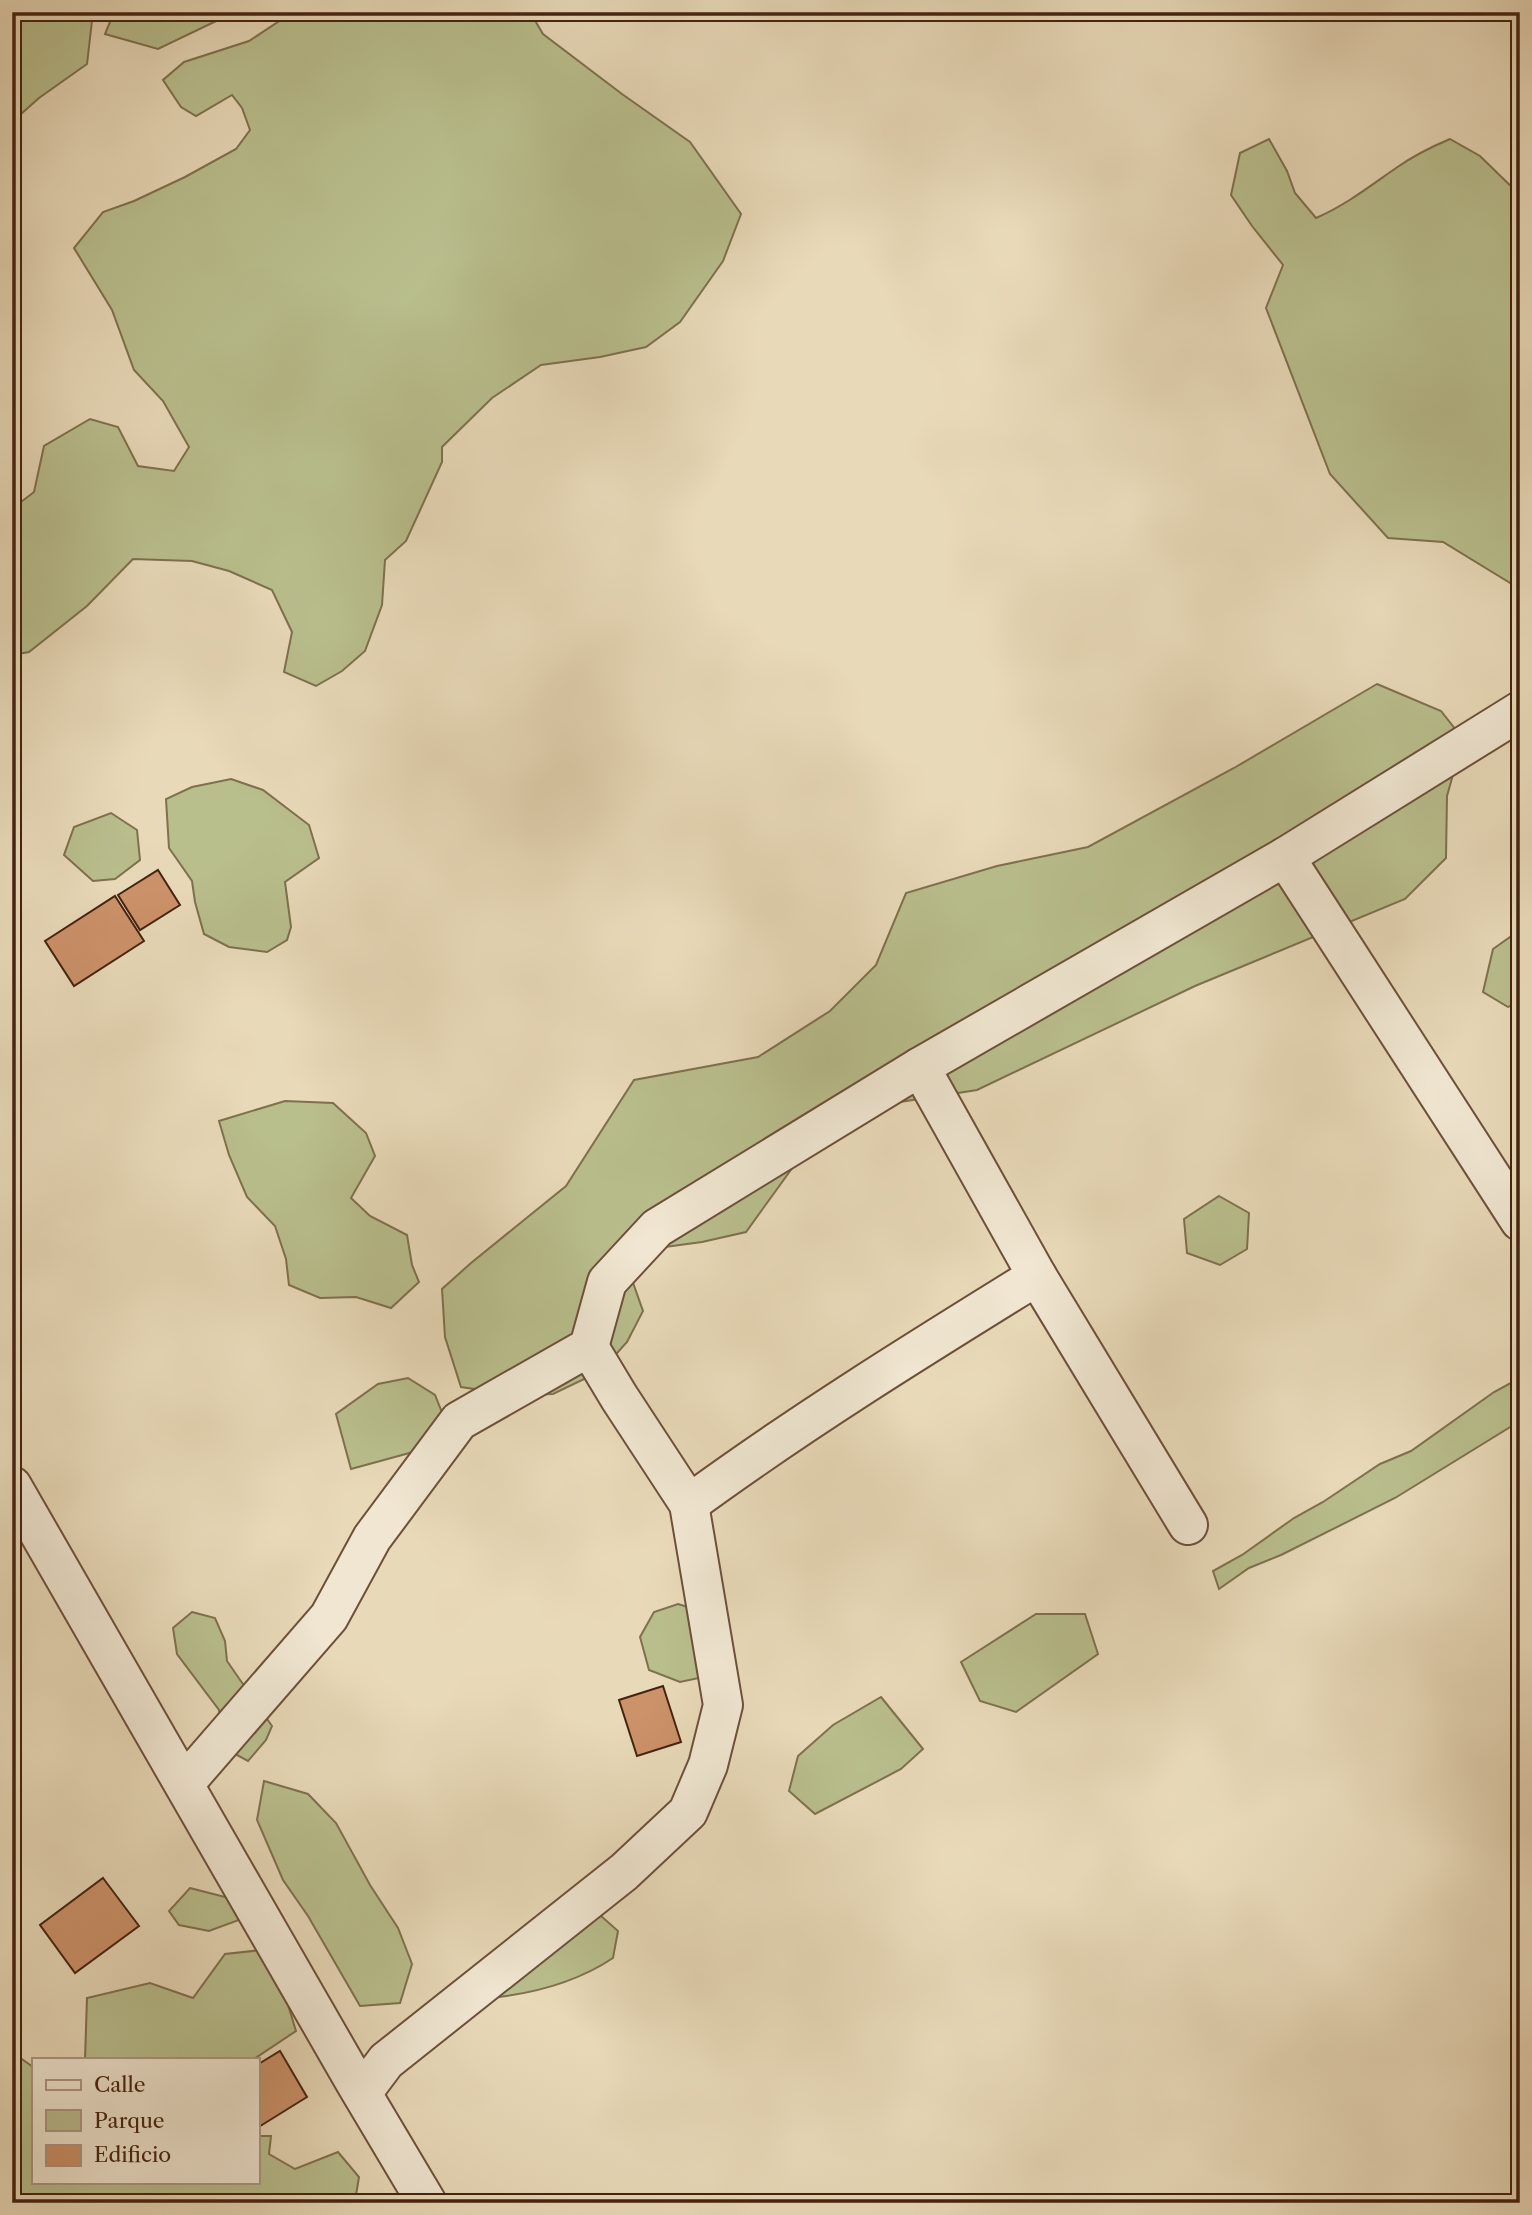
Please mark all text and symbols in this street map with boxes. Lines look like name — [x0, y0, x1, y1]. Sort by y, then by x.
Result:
legend — [32, 2058, 259, 2184]
text: Calle — [94, 2072, 146, 2097]
text: Parque — [94, 2108, 165, 2133]
text: Edificio — [94, 2142, 171, 2167]

